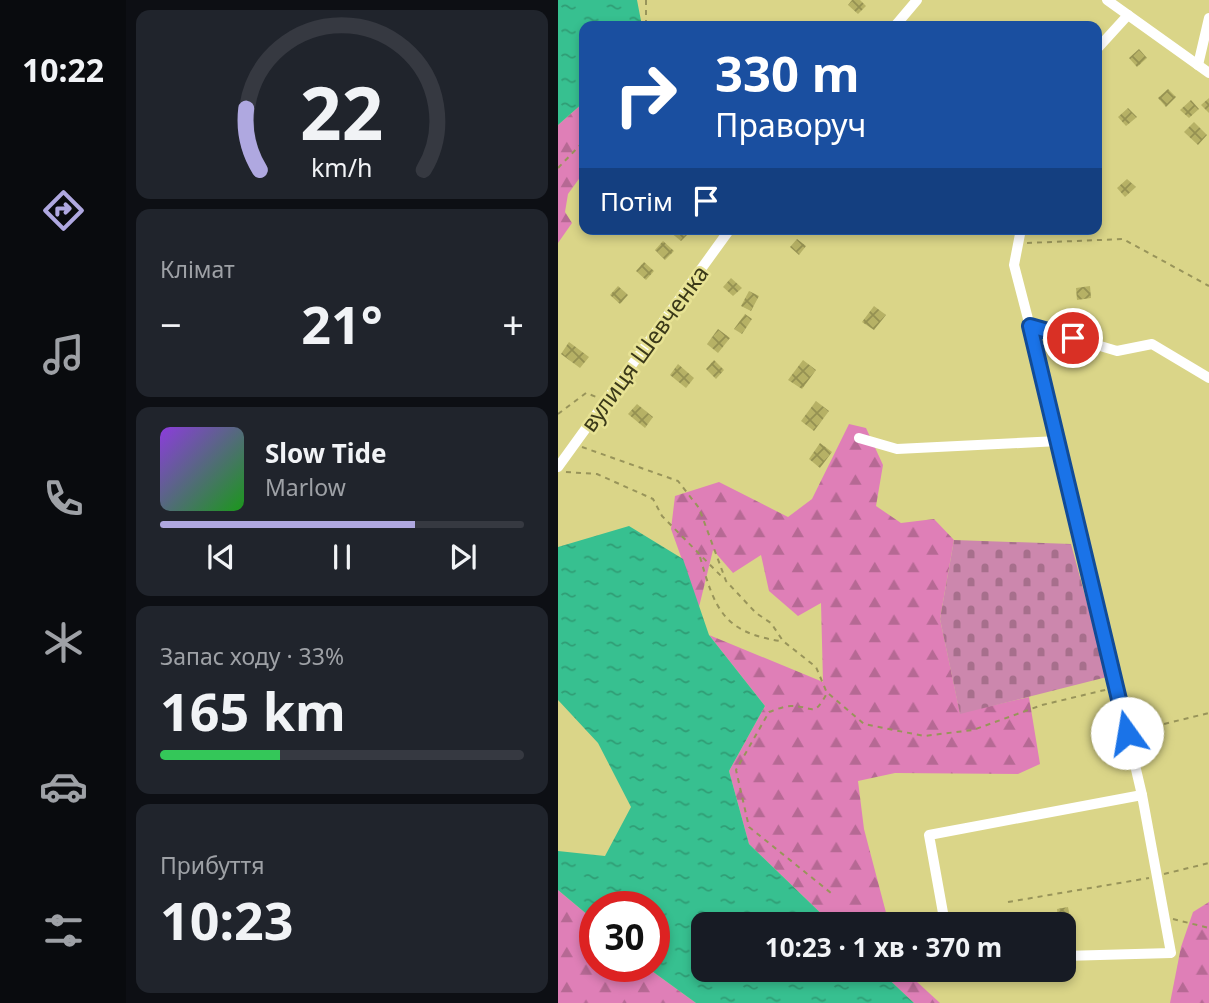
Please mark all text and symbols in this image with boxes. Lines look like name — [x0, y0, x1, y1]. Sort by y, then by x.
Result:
text: 330 m — [715, 40, 860, 106]
text: 10:22 — [22, 48, 104, 91]
icon: right — [600, 49, 691, 140]
text: 22 — [300, 63, 384, 162]
text: Праворуч — [715, 103, 866, 146]
text: km/h — [311, 150, 373, 184]
icon: arrive — [687, 182, 725, 220]
text: Потім — [600, 183, 673, 219]
icon: directions — [39, 186, 88, 235]
text: Клімат — [160, 253, 235, 285]
street label: вулиця Шевченка — [573, 258, 715, 438]
text: 21° — [301, 288, 383, 359]
text: − — [160, 298, 182, 350]
text: + — [502, 298, 524, 350]
pin — [1043, 308, 1103, 368]
icon: arrive — [1054, 319, 1092, 357]
icon: music — [39, 330, 88, 379]
text: Slow Tide — [265, 435, 387, 471]
text: Marlow — [265, 471, 346, 503]
icon: phone — [39, 474, 88, 523]
icon: previous — [202, 538, 240, 576]
icon: pause — [323, 538, 361, 576]
icon: next — [444, 538, 482, 576]
icon: climate — [39, 618, 88, 667]
text: Запас ходу · 33% — [160, 640, 344, 672]
text: 165 km — [160, 675, 346, 746]
position arrow — [1090, 696, 1164, 770]
icon: car — [39, 762, 88, 811]
text: Прибуття — [160, 849, 265, 881]
text: 10:23 — [160, 884, 294, 955]
speed limit sign: 30 — [579, 891, 670, 982]
icon: filters — [39, 906, 88, 955]
text: 10:23 · 1 хв · 370 m — [765, 929, 1002, 965]

